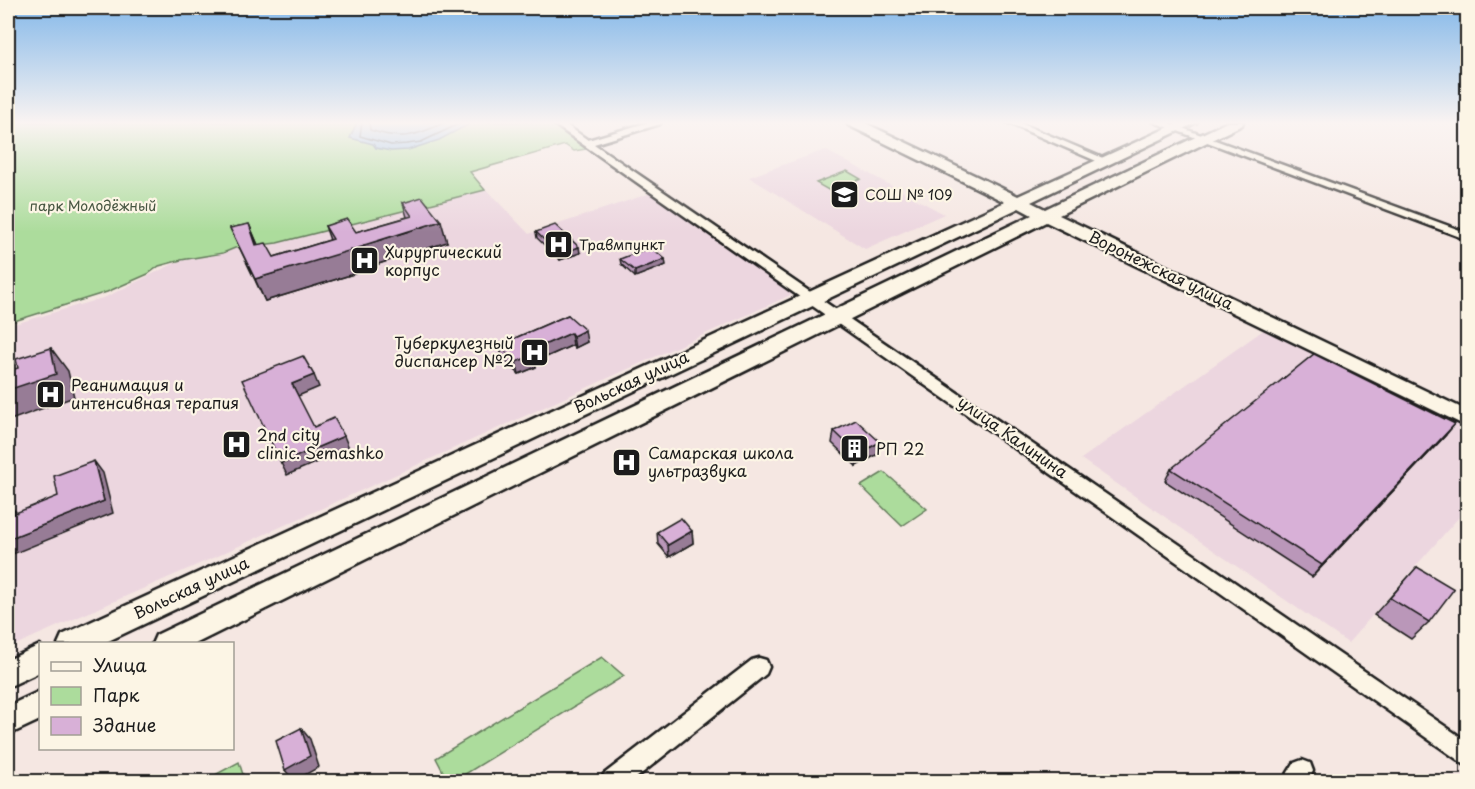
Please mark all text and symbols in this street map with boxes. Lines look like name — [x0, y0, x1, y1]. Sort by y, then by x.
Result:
school or university icon: СОШ № 109 — [828, 179, 860, 211]
place label: СОШ № 109 — [865, 184, 953, 205]
park label: парк Молодёжный — [30, 195, 156, 216]
street label: Воронежская улица — [1085, 224, 1238, 315]
hospital icon: Травмпункт — [542, 229, 574, 261]
place label: Травмпункт — [579, 234, 665, 255]
place label: Хирургический корпус — [385, 239, 502, 281]
hospital icon: Хирургический корпус — [348, 245, 380, 277]
place label: Туберкулезный диспансер №2 — [394, 330, 514, 372]
hospital icon: Туберкулезный диспансер №2 — [519, 336, 551, 368]
street label: Вольская улица — [569, 344, 692, 418]
place label: Реанимация и интенсивная терапия — [71, 372, 239, 414]
hospital icon: Реанимация и интенсивная терапия — [34, 378, 66, 410]
street label: улица Калинина — [954, 389, 1073, 483]
place label: 2nd city clinic. Semashko — [257, 422, 384, 464]
hospital icon: 2nd city clinic. Semashko — [220, 428, 252, 460]
building icon: РП 22 — [839, 433, 871, 465]
place label: РП 22 — [876, 436, 925, 460]
place label: Самарская школа ультразвука — [648, 440, 793, 482]
hospital icon: Самарская школа ультразвука — [611, 446, 643, 478]
street label: Вольская улица — [129, 550, 252, 624]
legend — [39, 642, 234, 750]
text: Улица — [93, 651, 147, 678]
text: Парк — [93, 681, 140, 708]
text: Здание — [93, 711, 156, 738]

